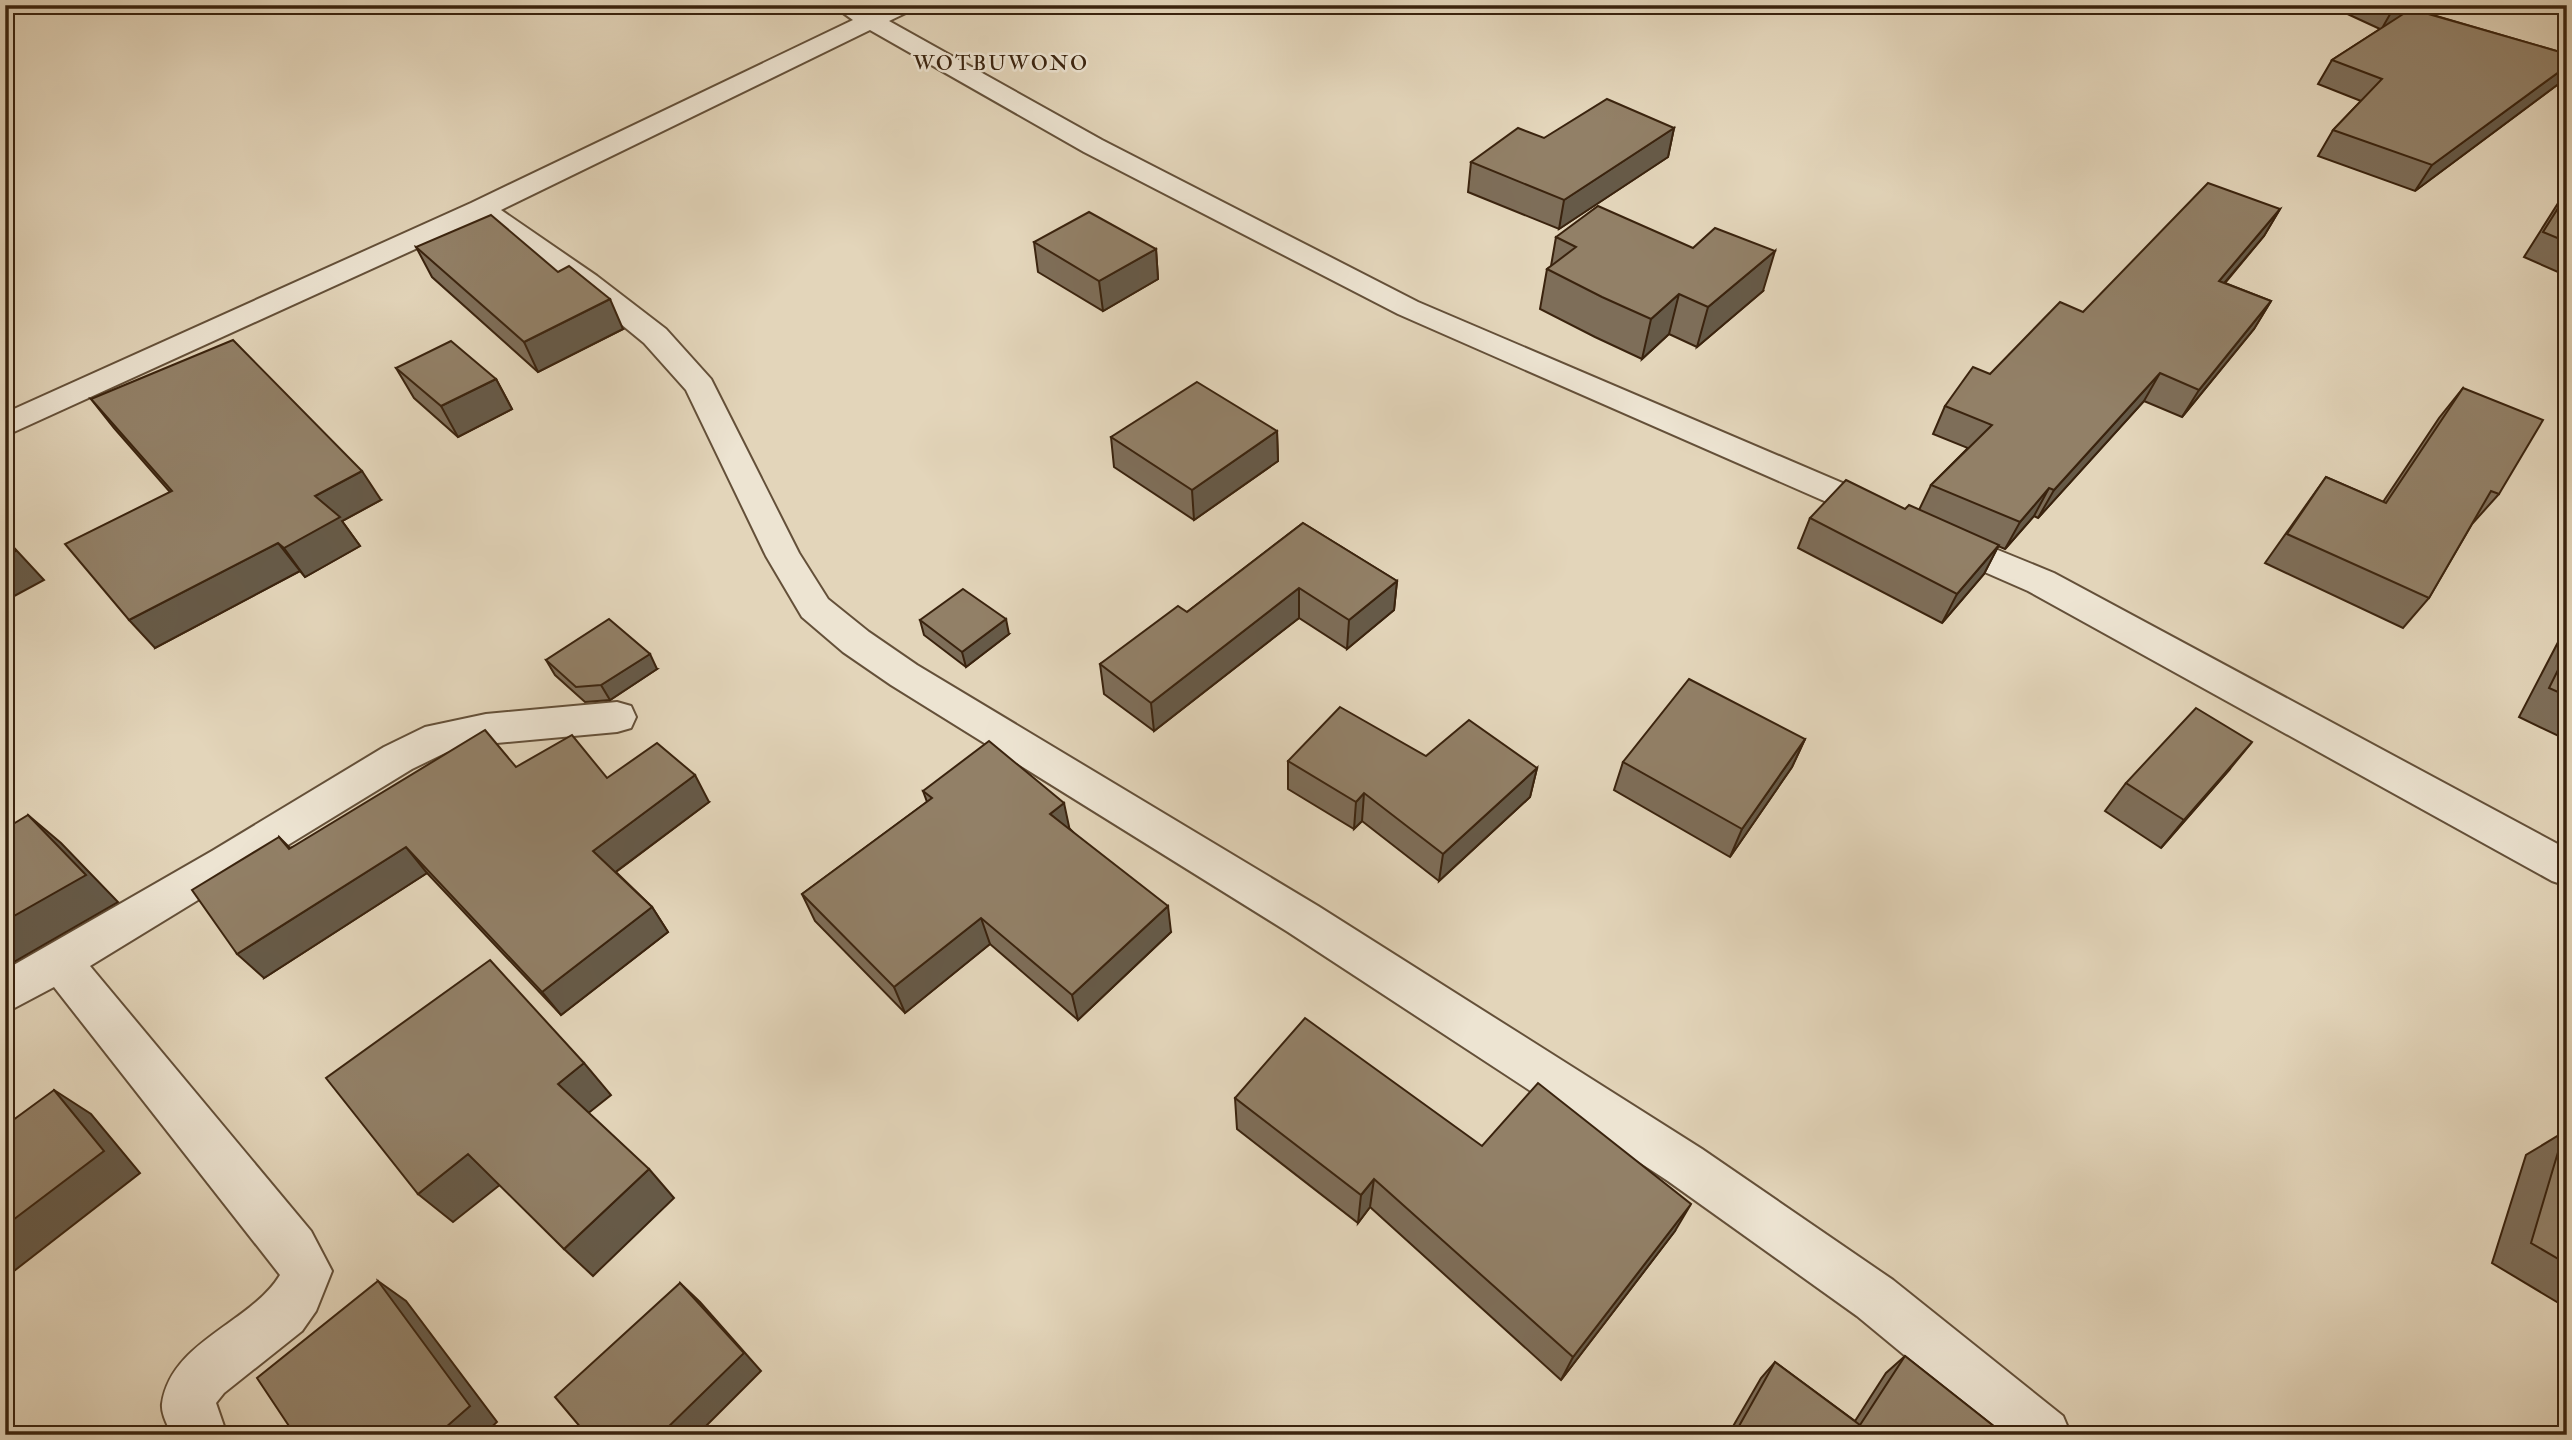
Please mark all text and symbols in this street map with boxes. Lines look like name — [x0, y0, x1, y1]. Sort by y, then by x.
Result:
district label: WOTBUWONO — [912, 50, 1089, 77]

